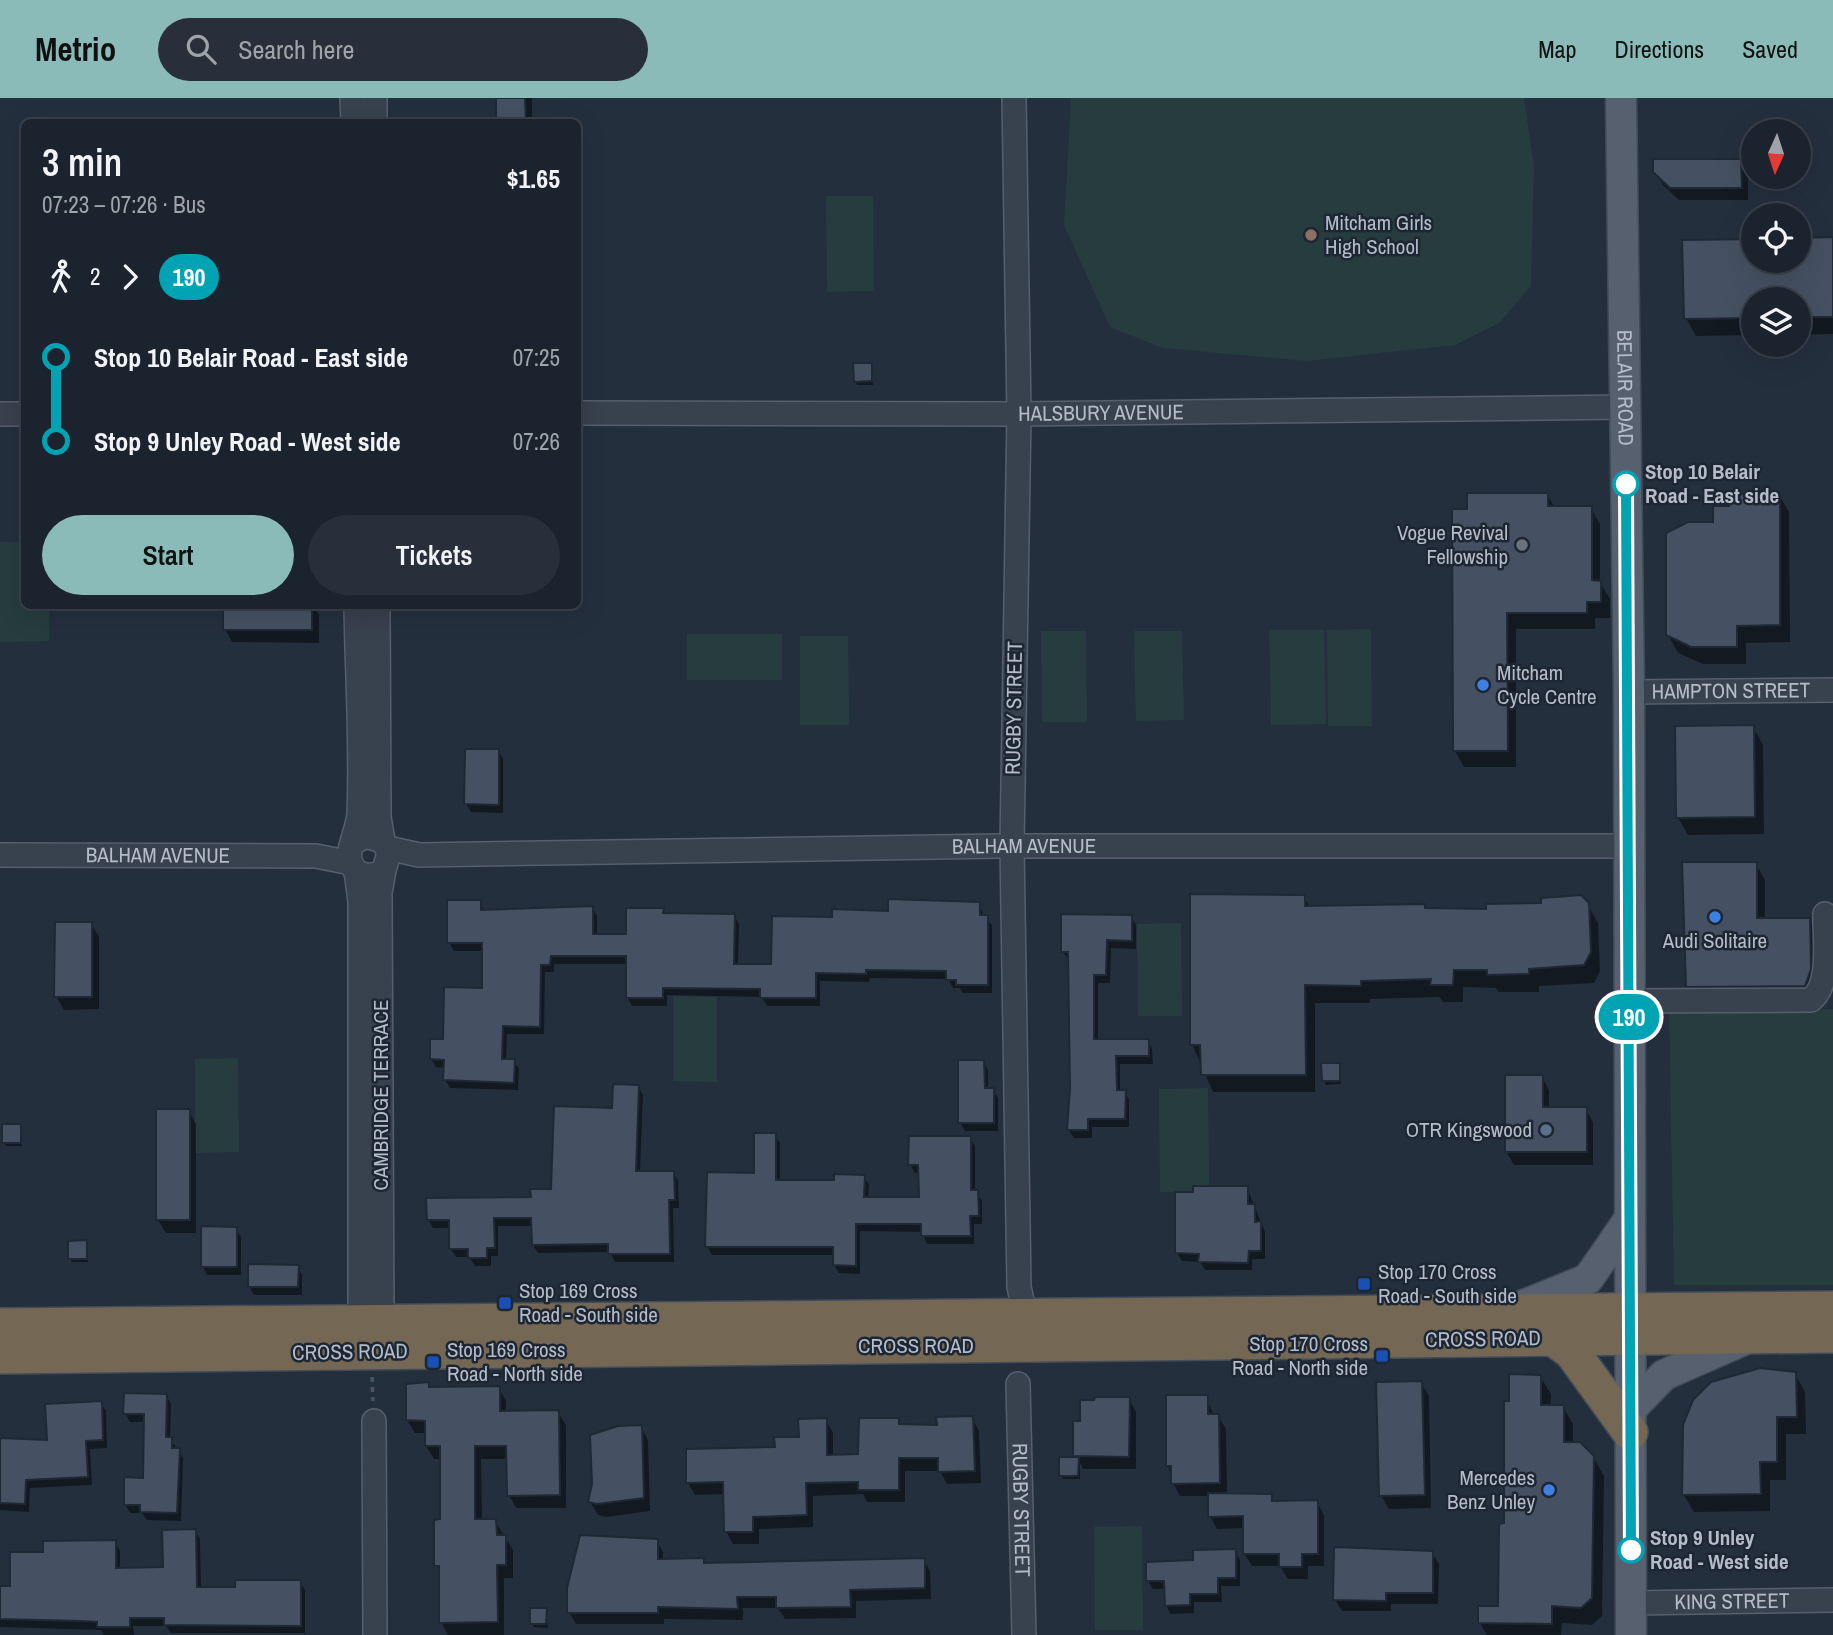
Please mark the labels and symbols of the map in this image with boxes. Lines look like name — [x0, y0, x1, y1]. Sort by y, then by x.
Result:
north arrow — [1741, 119, 1811, 189]
place label: Mitcham Girls High School — [1325, 208, 1432, 261]
marker: Mitcham Girls High School — [1303, 227, 1319, 243]
street label: BELAIR ROAD — [1610, 330, 1641, 446]
street label: HALSBURY AVENUE — [1018, 397, 1184, 428]
place label: Stop 10 Belair Road - East side — [1645, 457, 1779, 510]
marker: Stop 10 Belair Road - East side — [1613, 471, 1639, 497]
place label: Vogue Revival Fellowship — [1397, 518, 1508, 571]
marker: Vogue Revival Fellowship — [1514, 537, 1530, 553]
street label: RUGBY STREET — [998, 640, 1029, 775]
place label: Mitcham Cycle Centre — [1497, 658, 1597, 711]
street label: HAMPTON STREET — [1652, 675, 1811, 706]
marker: Mitcham Cycle Centre — [1475, 677, 1491, 693]
street label: BALHAM AVENUE — [952, 831, 1096, 861]
street label: BALHAM AVENUE — [86, 840, 230, 870]
marker: Audi Solitaire — [1707, 909, 1723, 925]
place label: Audi Solitaire — [1662, 926, 1767, 955]
line badge: 190 — [1589, 994, 1669, 1040]
street label: CAMBRIDGE TERRACE — [366, 999, 395, 1191]
place label: OTR Kingswood — [1406, 1115, 1532, 1144]
marker: OTR Kingswood — [1538, 1122, 1554, 1138]
place label: Stop 170 Cross Road - South side — [1378, 1257, 1517, 1310]
place label: Stop 169 Cross Road - South side — [519, 1276, 658, 1329]
marker: Stop 170 Cross Road - South side — [1356, 1276, 1372, 1292]
marker: Stop 169 Cross Road - South side — [497, 1295, 513, 1311]
street label: CROSS ROAD — [1425, 1323, 1541, 1354]
place label: Stop 170 Cross Road - North side — [1232, 1329, 1368, 1382]
street label: CROSS ROAD — [858, 1331, 974, 1360]
place label: Stop 169 Cross Road - North side — [447, 1335, 583, 1388]
street label: CROSS ROAD — [292, 1336, 408, 1367]
marker: Stop 170 Cross Road - North side — [1374, 1348, 1390, 1364]
marker: Stop 169 Cross Road - North side — [425, 1354, 441, 1370]
street label: RUGBY STREET — [1005, 1443, 1038, 1578]
place label: Mercedes Benz Unley — [1447, 1463, 1535, 1516]
marker: Mercedes Benz Unley — [1541, 1482, 1557, 1498]
place label: Stop 9 Unley Road - West side — [1650, 1523, 1788, 1576]
marker: Stop 9 Unley Road - West side — [1618, 1537, 1644, 1563]
street label: KING STREET — [1674, 1586, 1790, 1616]

